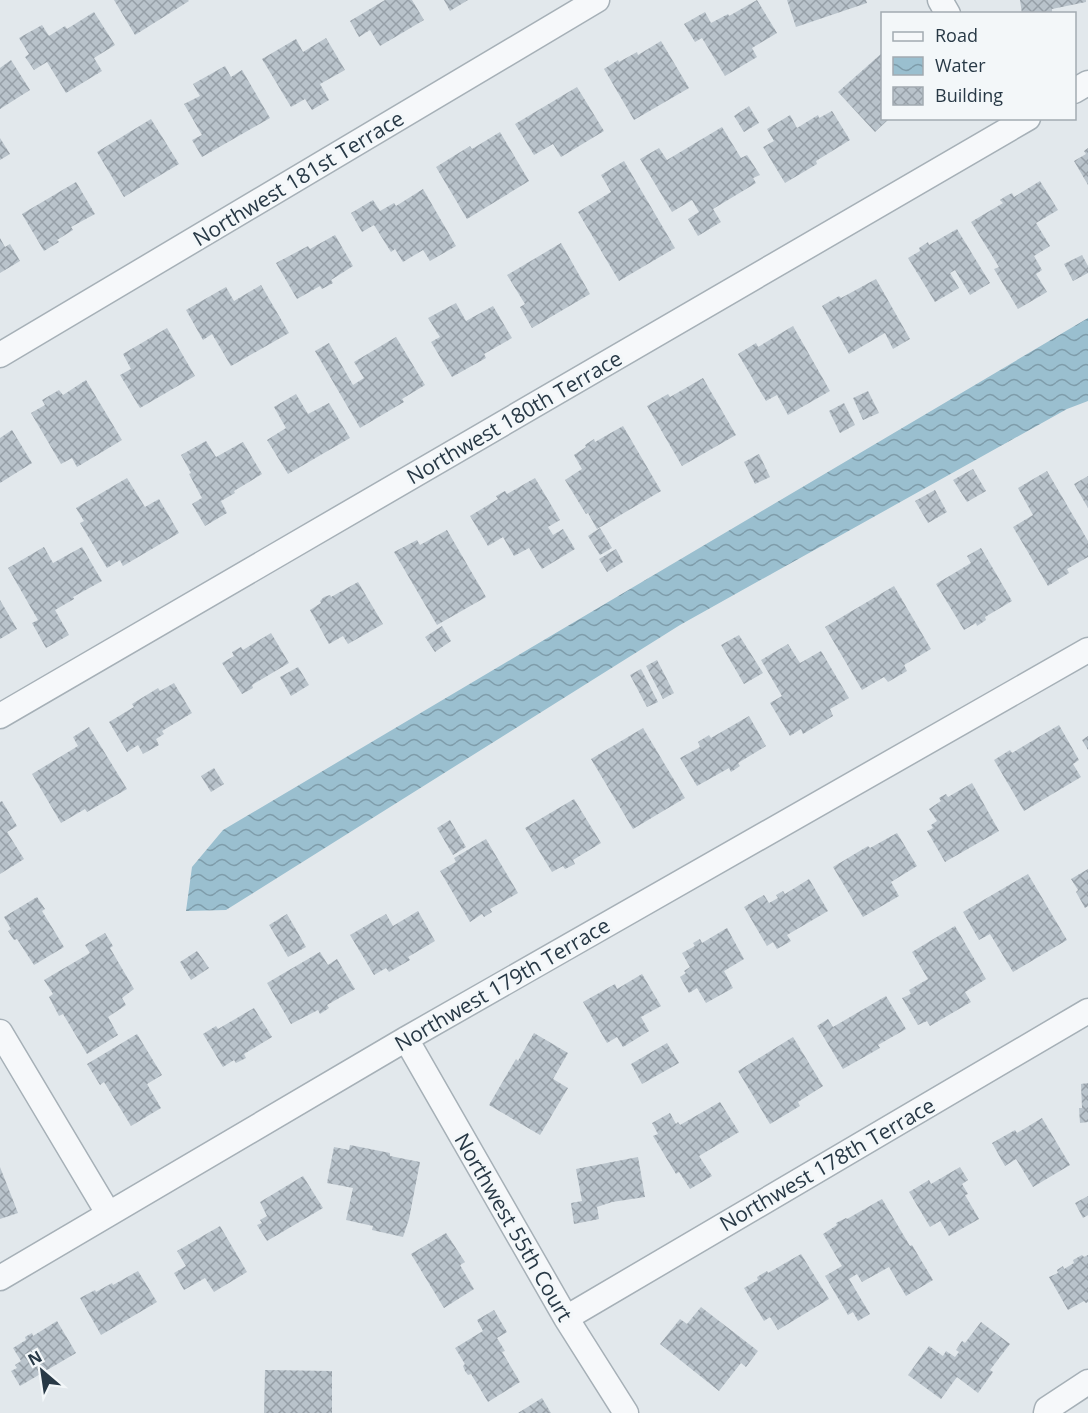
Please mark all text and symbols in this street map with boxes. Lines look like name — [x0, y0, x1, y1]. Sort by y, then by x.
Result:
legend — [881, 12, 1076, 120]
text: Road — [935, 23, 978, 47]
text: Water — [935, 53, 986, 77]
text: Building — [935, 83, 1003, 107]
street label: Northwest 181st Terrace — [187, 104, 409, 252]
street label: Northwest 180th Terrace — [401, 344, 627, 490]
street label: Northwest 179th Terrace — [389, 911, 615, 1057]
street label: Northwest 178th Terrace — [714, 1091, 940, 1237]
street label: Northwest 55th Court — [449, 1128, 579, 1326]
north arrow — [12, 1341, 72, 1401]
text: N — [24, 1345, 46, 1371]

